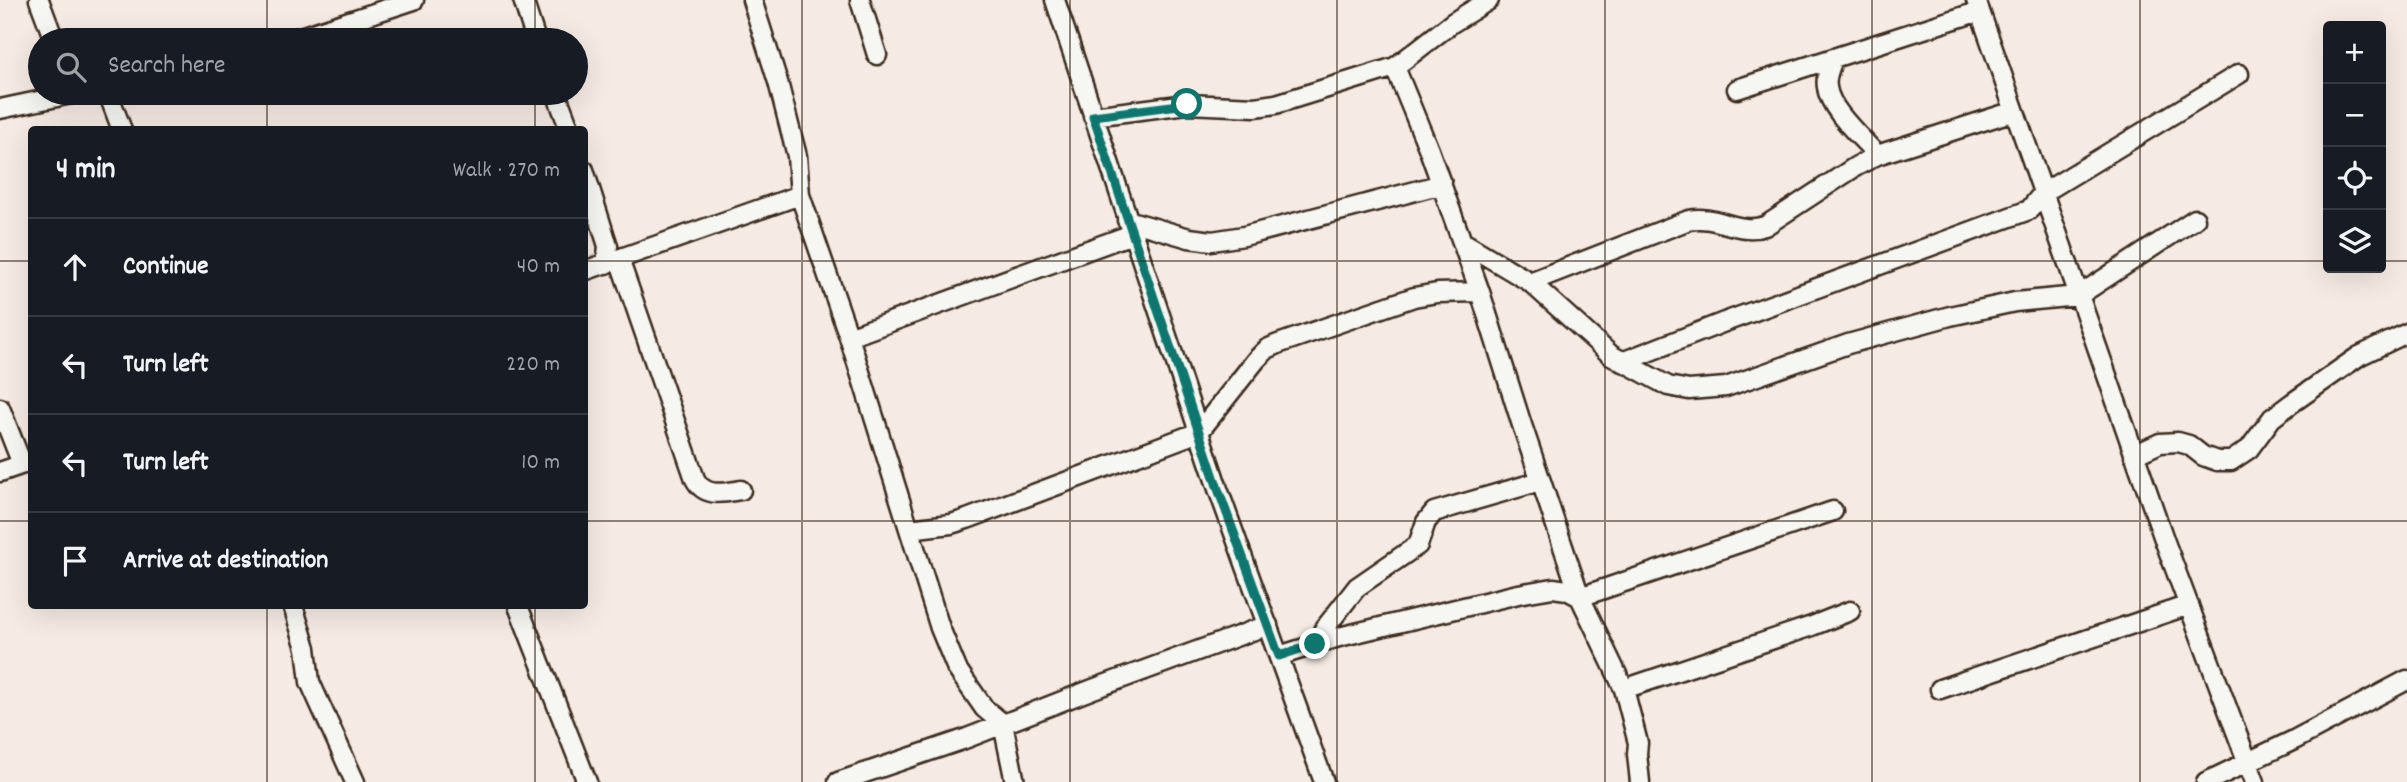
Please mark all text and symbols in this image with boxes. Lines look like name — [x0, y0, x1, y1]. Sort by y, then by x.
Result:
map controls — [2323, 21, 2386, 273]
button: + — [2323, 21, 2386, 84]
search box — [28, 28, 588, 105]
icon: search — [52, 48, 90, 86]
text: Search here — [108, 48, 226, 85]
button: − — [2323, 84, 2386, 147]
route start — [1171, 88, 1202, 119]
button: locate — [2323, 147, 2386, 210]
text: 4 min — [56, 150, 115, 193]
text: Walk · 270 m — [453, 155, 560, 188]
button: layers — [2323, 210, 2386, 273]
icon: ahead — [56, 248, 94, 286]
text: Continue — [123, 249, 208, 286]
text: 40 m — [517, 251, 560, 284]
icon: left — [56, 346, 94, 384]
text: Turn left — [123, 347, 209, 384]
text: 220 m — [506, 349, 560, 382]
icon: left — [56, 444, 94, 482]
text: Turn left — [123, 445, 209, 482]
text: 10 m — [521, 447, 560, 480]
icon: arrive — [56, 542, 94, 580]
text: Arrive at destination — [123, 543, 328, 580]
route end — [1299, 628, 1330, 659]

